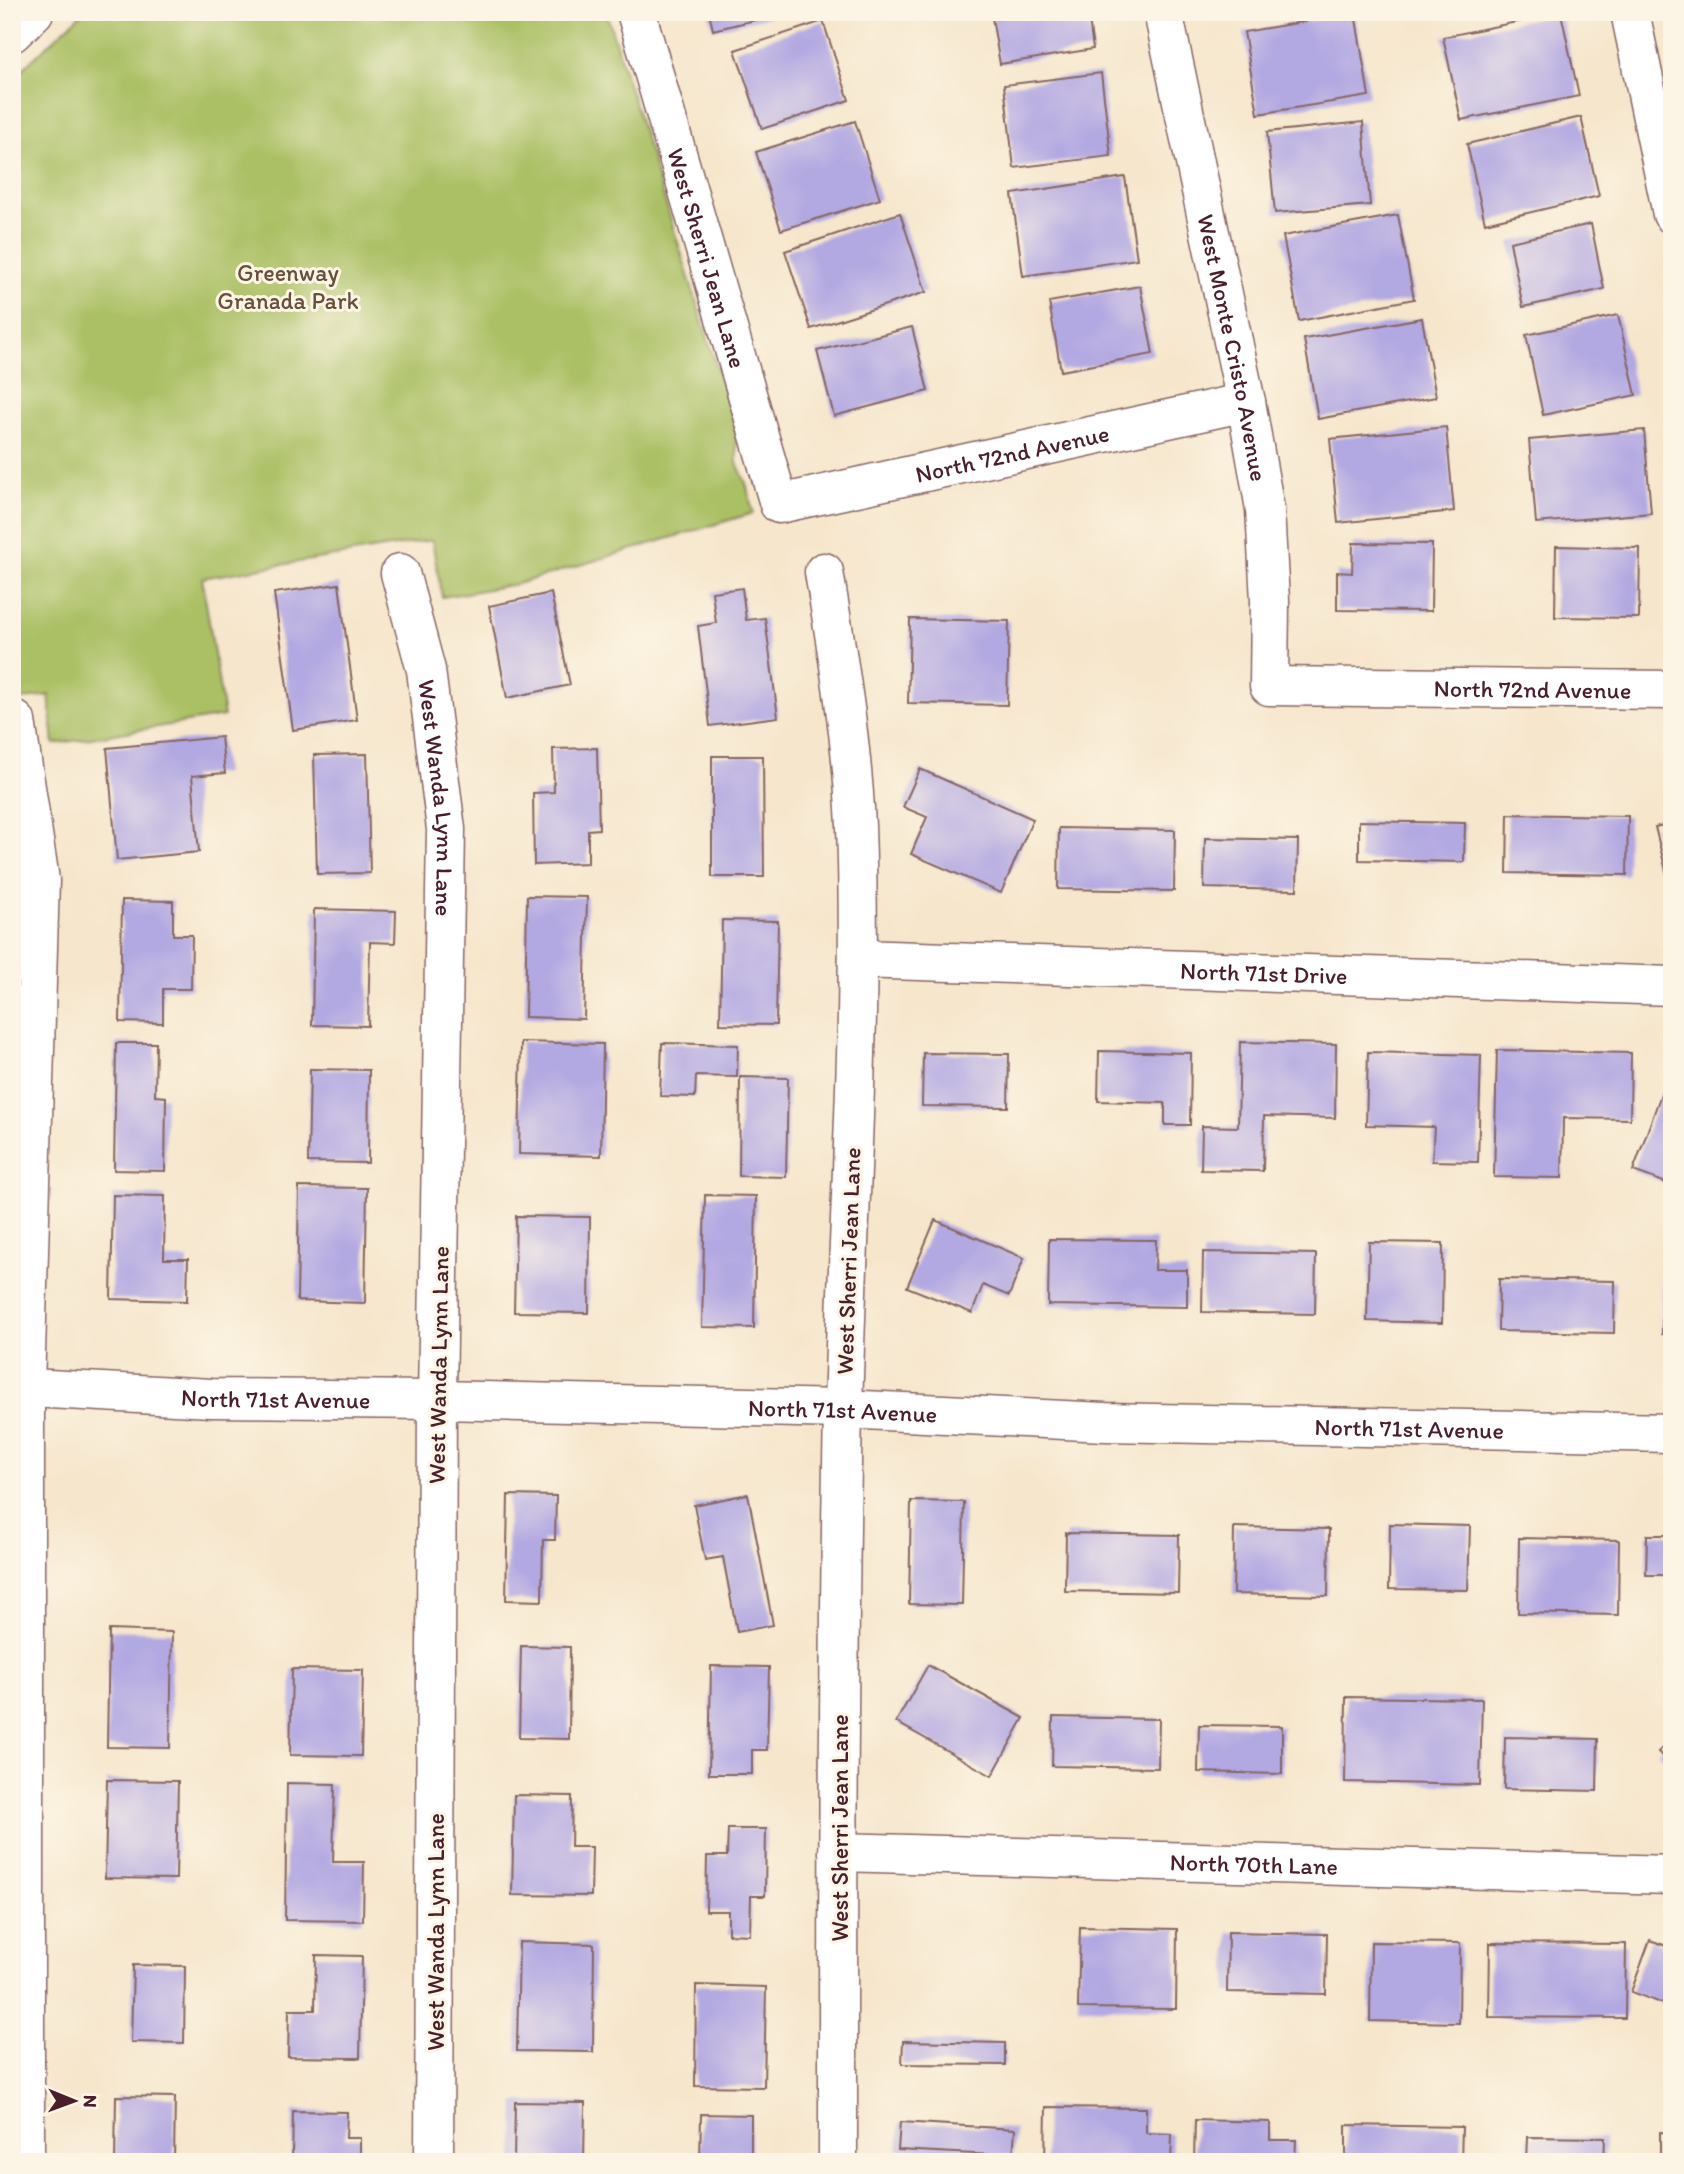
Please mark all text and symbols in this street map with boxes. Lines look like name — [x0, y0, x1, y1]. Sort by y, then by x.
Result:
street label: West Sherri Jean Lane — [662, 144, 753, 371]
street label: West Monte Cristo Avenue — [1192, 211, 1274, 484]
park label: Greenway Granada Park — [217, 258, 359, 315]
street label: North 72nd Avenue — [912, 418, 1112, 488]
street label: North 72nd Avenue — [1433, 673, 1631, 704]
street label: West Wanda Lynn Lane — [413, 678, 461, 917]
street label: North 71st Drive — [1180, 955, 1348, 990]
street label: West Sherri Jean Lane — [830, 1147, 866, 1375]
street label: West Wanda Lynn Lane — [421, 1246, 455, 1484]
street label: North 71st Avenue — [180, 1382, 371, 1414]
street label: North 71st Avenue — [748, 1392, 938, 1428]
street label: North 71st Avenue — [1314, 1412, 1504, 1444]
street label: West Sherri Jean Lane — [825, 1714, 854, 1942]
street label: West Wanda Lynn Lane — [421, 1813, 450, 2051]
street label: North 70th Lane — [1169, 1847, 1338, 1880]
north arrow — [38, 2066, 108, 2136]
text: N — [79, 2095, 102, 2108]

